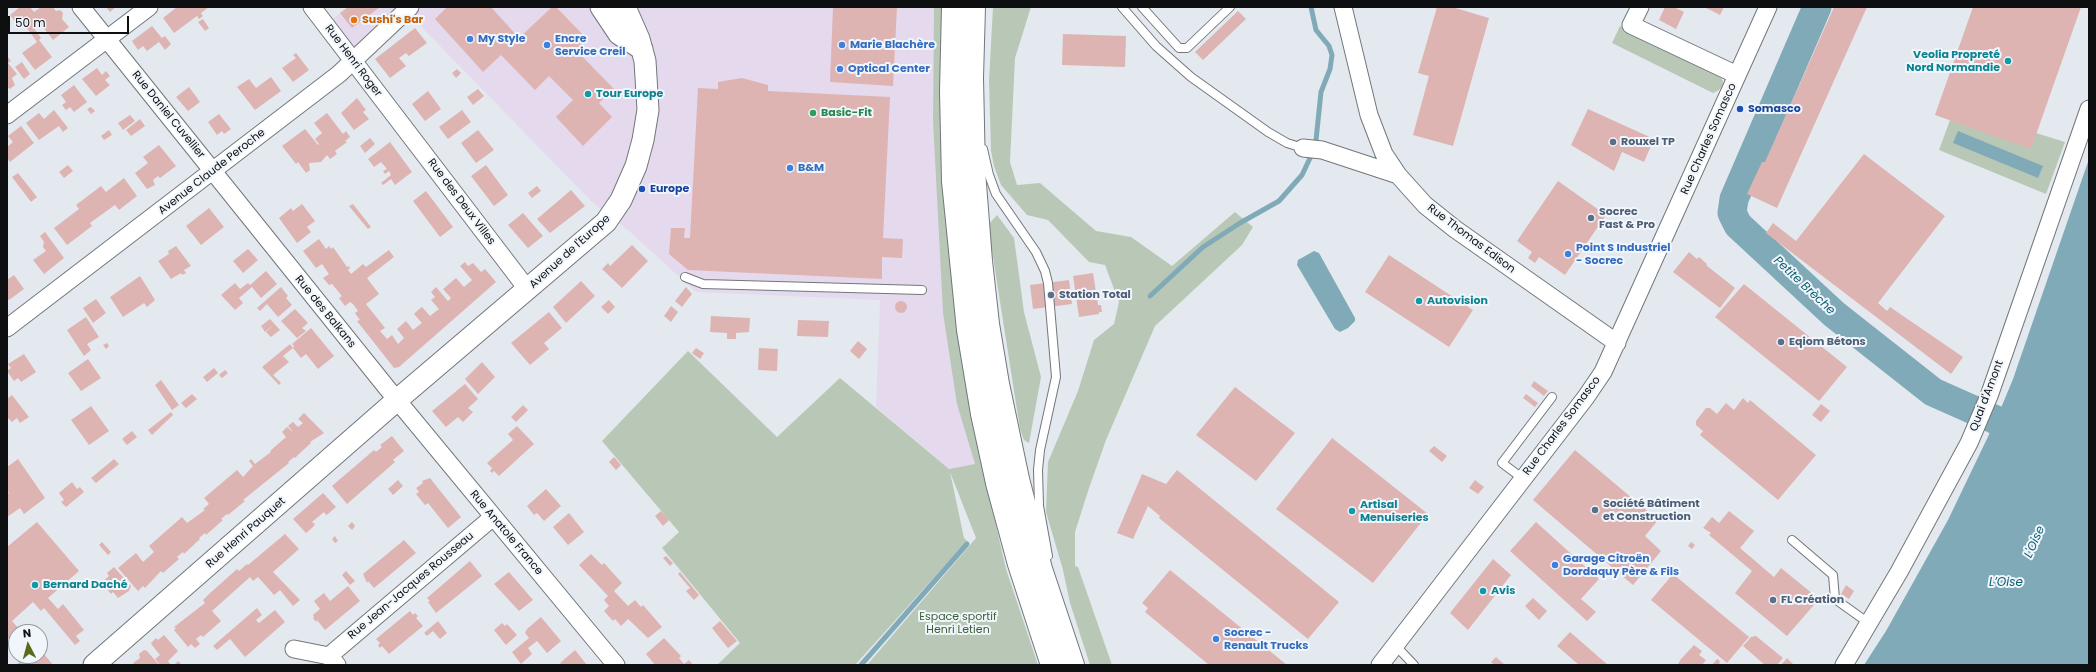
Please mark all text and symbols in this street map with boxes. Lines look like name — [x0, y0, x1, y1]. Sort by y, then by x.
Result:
scale bar — [10, 8, 131, 34]
place label: Sushi's Bar — [362, 13, 423, 27]
text: 50 m — [15, 14, 46, 31]
marker: Sushi's Bar — [349, 15, 359, 25]
street label: Rue Henri Roger — [322, 22, 384, 100]
place label: My Style — [478, 32, 526, 46]
place label: Encre Service Creil — [555, 32, 625, 58]
marker: My Style — [465, 34, 475, 44]
place label: Marie Blachère — [850, 38, 935, 52]
marker: Encre Service Creil — [542, 40, 552, 50]
marker: Marie Blachère — [837, 40, 847, 50]
place label: Veolia Propreté Nord Normandie — [1906, 48, 2000, 74]
marker: Veolia Propreté Nord Normandie — [2003, 56, 2013, 66]
place label: Optical Center — [848, 62, 930, 76]
marker: Optical Center — [835, 64, 845, 74]
street label: Rue Daniel Cuvellier — [129, 69, 207, 161]
street label: Rue Charles Somasco — [1678, 81, 1740, 197]
place label: Tour Europe — [596, 87, 663, 101]
marker: Tour Europe — [583, 89, 593, 99]
place label: Somasco — [1748, 102, 1801, 116]
marker: Somasco — [1735, 104, 1745, 114]
place label: Basic-Fit — [821, 106, 872, 120]
marker: Basic-Fit — [808, 108, 818, 118]
street label: Avenue Claude Peroche — [156, 126, 268, 218]
place label: Rouxel TP — [1621, 135, 1675, 149]
marker: Rouxel TP — [1608, 137, 1618, 147]
street label: Rue des Deux Villes — [424, 156, 498, 248]
place label: B&M — [798, 161, 824, 175]
marker: B&M — [785, 163, 795, 173]
place label: Europe — [650, 182, 689, 196]
marker: Europe — [637, 184, 647, 194]
street label: Rue Thomas Edison — [1424, 202, 1518, 276]
place label: Socrec Fast & Pro — [1599, 205, 1655, 231]
street label: Avenue de l'Europe — [527, 212, 613, 292]
marker: Socrec Fast & Pro — [1586, 213, 1596, 223]
place label: Point S Industriel - Socrec — [1576, 241, 1671, 267]
marker: Point S Industriel - Socrec — [1563, 249, 1573, 259]
water label: Petite Brèche — [1770, 254, 1838, 318]
street label: Rue des Balkans — [292, 273, 358, 351]
place label: Station Total — [1059, 288, 1131, 302]
marker: Station Total — [1046, 290, 1056, 300]
place label: Autovision — [1427, 294, 1488, 308]
marker: Autovision — [1414, 296, 1424, 306]
place label: Eqiom Bétons — [1789, 335, 1866, 349]
marker: Eqiom Bétons — [1776, 337, 1786, 347]
street label: Quai d'Amont — [1967, 359, 2007, 433]
street label: Rue Charles Somasco — [1520, 374, 1604, 478]
street label: Rue Anatole France — [467, 488, 545, 578]
street label: Rue Henri Pauquet — [204, 495, 288, 571]
place label: Société Bâtiment et Construction — [1603, 497, 1700, 523]
place label: Artisal Menuiseries — [1360, 498, 1429, 524]
marker: Société Bâtiment et Construction — [1590, 505, 1600, 515]
marker: Artisal Menuiseries — [1347, 506, 1357, 516]
water label: L'Oise — [2022, 524, 2048, 560]
street label: Rue Jean-Jacques Rousseau — [345, 529, 477, 643]
place label: Garage Citroën Dordaquy Père & Fils — [1563, 552, 1679, 578]
marker: Garage Citroën Dordaquy Père & Fils — [1550, 560, 1560, 570]
water label: L’Oise — [1989, 576, 2023, 590]
place label: Bernard Daché — [43, 578, 127, 592]
marker: Bernard Daché — [30, 580, 40, 590]
place label: Avis — [1491, 584, 1515, 598]
marker: Avis — [1478, 586, 1488, 596]
place label: FL Création — [1781, 593, 1844, 607]
marker: FL Création — [1768, 595, 1778, 605]
park label: Espace sportif Henri Letien — [919, 610, 997, 636]
north arrow — [8, 624, 48, 664]
text: N — [22, 625, 32, 641]
place label: Socrec - Renault Trucks — [1224, 626, 1309, 652]
marker: Socrec - Renault Trucks — [1211, 634, 1221, 644]

